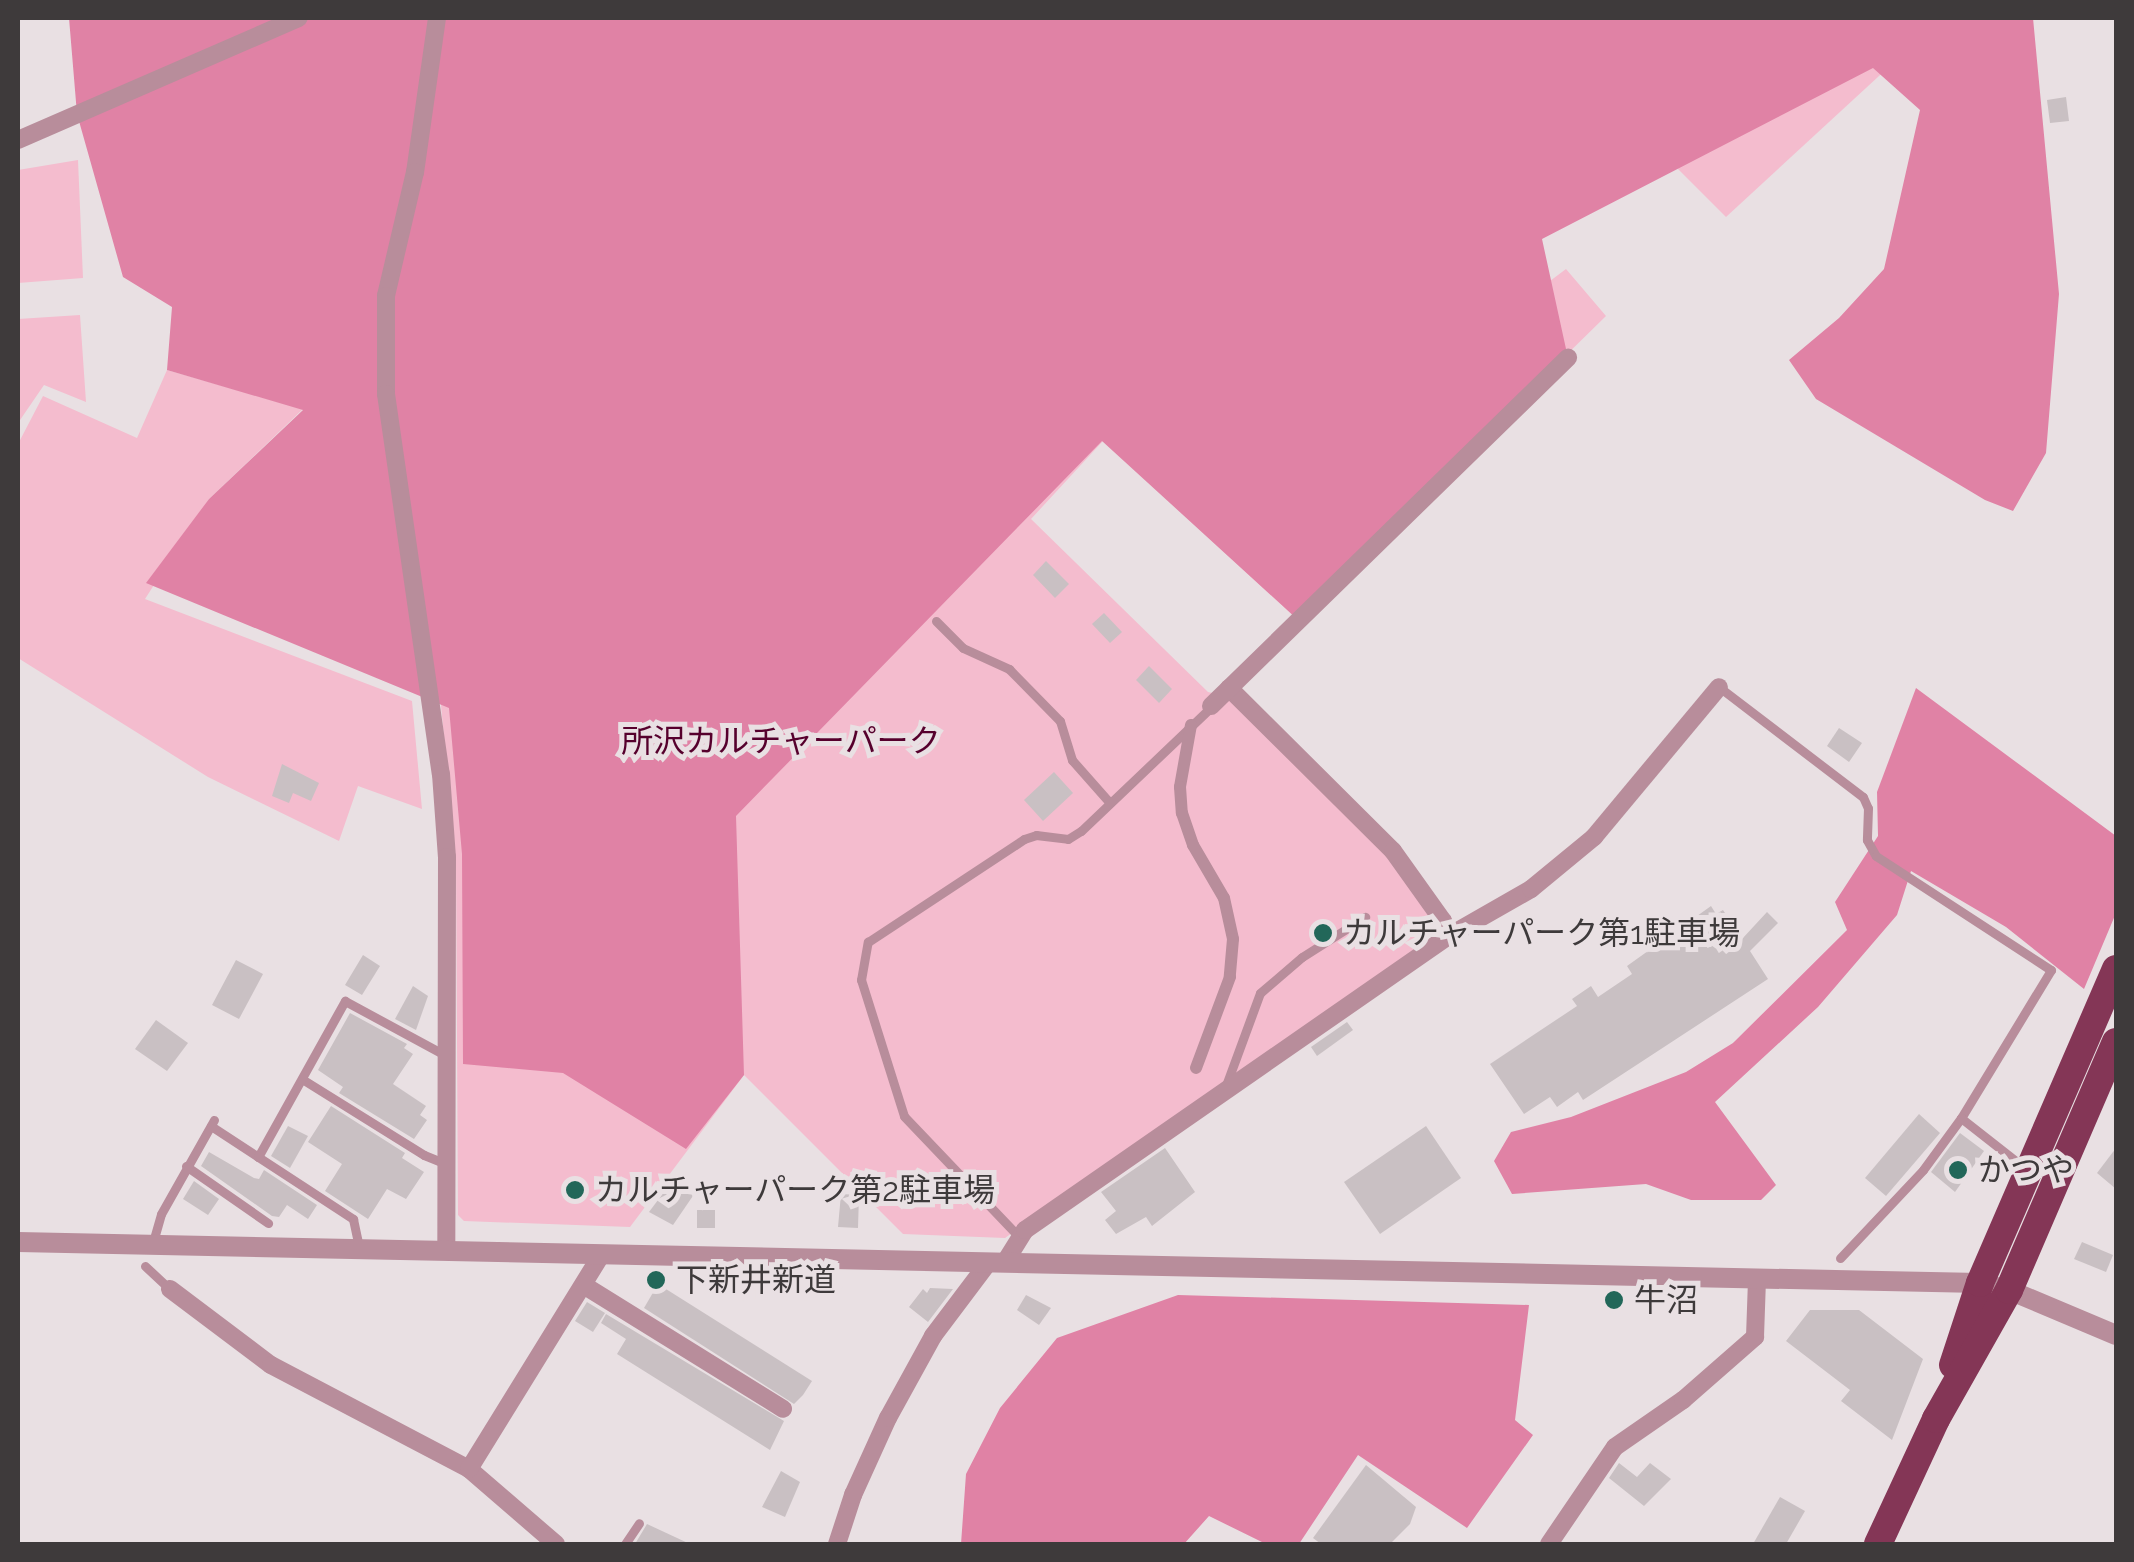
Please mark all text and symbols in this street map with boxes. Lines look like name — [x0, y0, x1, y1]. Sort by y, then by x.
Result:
park label: 所沢カルチャーパーク — [621, 722, 941, 760]
place label: カルチャーパーク第1駐車場 — [1343, 914, 1741, 952]
marker: カルチャーパーク第1駐車場 — [1312, 922, 1334, 944]
place label: かつや — [1978, 1151, 2074, 1189]
marker: かつや — [1947, 1159, 1969, 1181]
place label: カルチャーパーク第2駐車場 — [595, 1171, 996, 1209]
marker: カルチャーパーク第2駐車場 — [564, 1179, 586, 1201]
place label: 下新井新道 — [676, 1261, 836, 1299]
marker: 下新井新道 — [645, 1269, 667, 1291]
place label: 牛沼 — [1634, 1281, 1698, 1319]
marker: 牛沼 — [1603, 1289, 1625, 1311]

